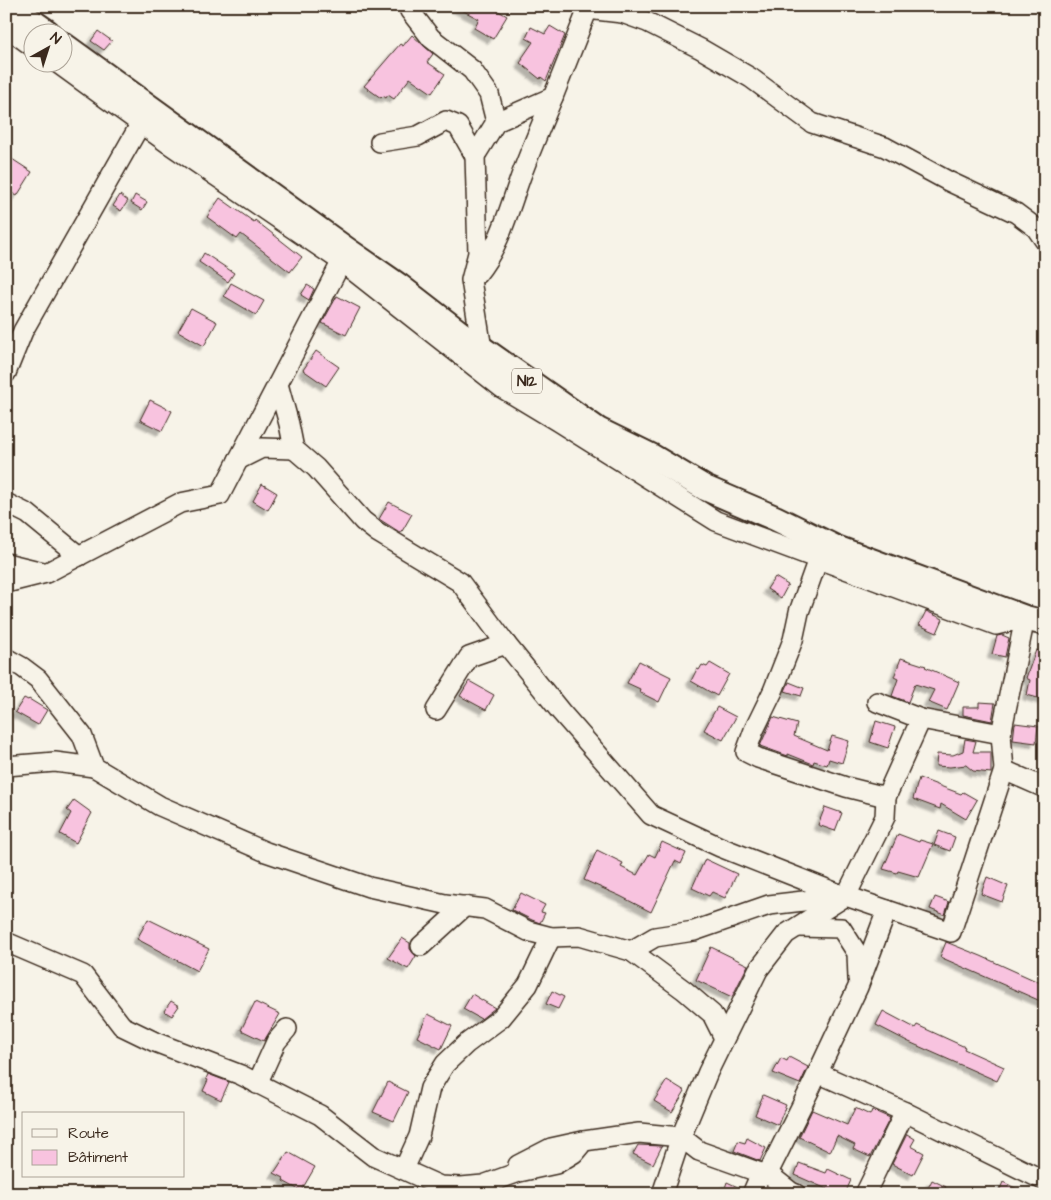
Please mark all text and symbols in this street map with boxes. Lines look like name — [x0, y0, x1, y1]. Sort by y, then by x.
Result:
north arrow — [22, 22, 72, 72]
text: N — [46, 28, 65, 49]
road number: N12 — [512, 368, 542, 394]
legend — [22, 1112, 185, 1178]
text: Route — [68, 1123, 109, 1144]
text: Bâtiment — [68, 1147, 128, 1168]

